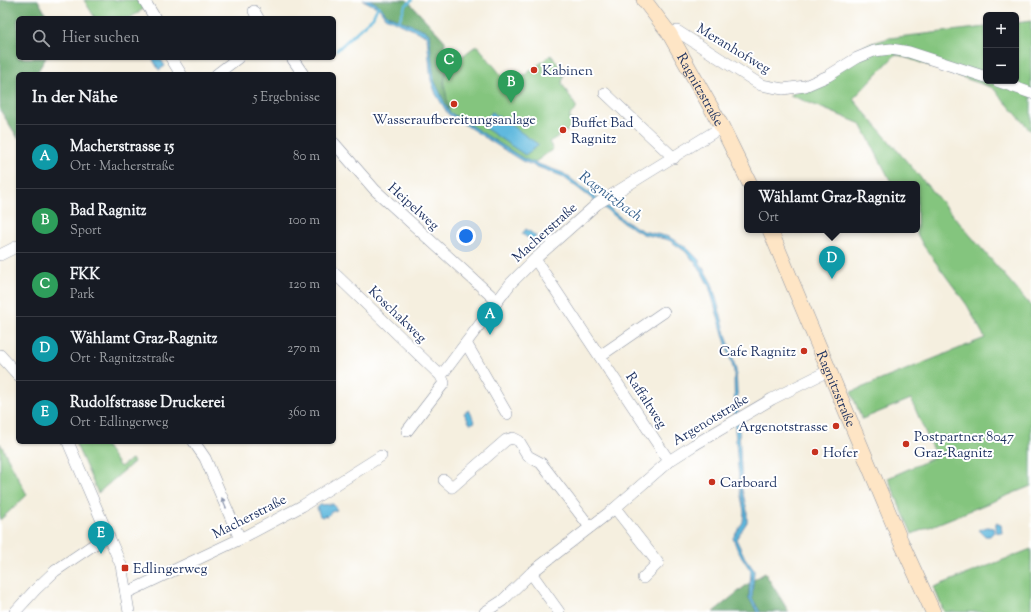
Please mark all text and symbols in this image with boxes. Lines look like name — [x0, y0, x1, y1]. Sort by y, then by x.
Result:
map controls — [983, 12, 1019, 84]
button: + — [983, 12, 1019, 48]
search box — [16, 16, 336, 60]
street label: Meranhofweg — [692, 20, 774, 80]
icon: search — [30, 27, 52, 49]
text: Hier suchen — [62, 28, 140, 49]
pin: C — [436, 48, 462, 81]
button: − — [983, 48, 1019, 84]
street label: Ragnitzstraße — [670, 50, 728, 131]
place label: Kabinen — [542, 62, 593, 82]
marker: Kabinen — [529, 65, 539, 75]
pin: B — [498, 70, 524, 103]
text: In der Nähe — [32, 86, 118, 110]
text: 5 Ergebnisse — [253, 89, 320, 107]
marker: Wasseraufbereitungsanlage — [449, 99, 459, 109]
place label: Wasseraufbereitungsanlage — [372, 111, 536, 131]
place label: Buffet Bad Ragnitz — [571, 114, 633, 150]
marker: Buffet Bad Ragnitz — [558, 125, 568, 135]
text: Macherstrasse 15 — [70, 137, 174, 158]
text: A — [40, 148, 50, 166]
text: 80 m — [293, 148, 320, 166]
text: Ort · Macherstraße — [70, 158, 175, 176]
water label: Ragnitzbach — [574, 167, 647, 228]
street label: Heipelweg — [383, 179, 443, 236]
popup — [744, 181, 920, 233]
text: Wählamt Graz-Ragnitz — [758, 188, 906, 209]
street label: Macherstraße — [508, 199, 582, 268]
text: Bad Ragnitz — [70, 201, 146, 222]
text: Ort — [758, 209, 779, 227]
text: B — [41, 212, 49, 230]
text: 100 m — [288, 212, 320, 230]
text: Sport — [70, 222, 101, 240]
your location — [456, 226, 476, 246]
pin: D — [819, 246, 845, 279]
text: FKK — [70, 265, 100, 286]
text: C — [40, 276, 50, 294]
text: 120 m — [289, 276, 320, 294]
street label: Koschakweg — [363, 282, 430, 349]
text: Park — [70, 286, 95, 304]
pin: A — [477, 302, 503, 335]
text: Wählamt Graz-Ragnitz — [70, 329, 217, 350]
text: D — [40, 340, 50, 358]
text: 270 m — [287, 340, 320, 358]
place label: Cafe Ragnitz — [719, 343, 796, 363]
marker: Cafe Ragnitz — [799, 346, 809, 356]
street label: Ragnitzstraße — [810, 348, 860, 431]
text: Ort · Ragnitzstraße — [70, 350, 175, 368]
street label: Raffaltweg — [620, 369, 671, 433]
street label: Argenotstraße — [669, 390, 753, 451]
text: Rudolfstrasse Druckerei — [70, 393, 225, 414]
text: E — [41, 404, 49, 422]
text: 360 m — [288, 404, 320, 422]
text: Ort · Edlingerweg — [70, 414, 168, 432]
place label: Argenotstrasse — [738, 418, 828, 438]
marker: Argenotstrasse — [831, 421, 841, 431]
place label: Postpartner 8047 Graz-Ragnitz — [914, 428, 1014, 464]
marker: Postpartner 8047 Graz-Ragnitz — [901, 439, 911, 449]
place label: Hofer — [823, 444, 859, 464]
marker: Hofer — [810, 447, 820, 457]
place label: Carboard — [720, 474, 777, 494]
marker: Carboard — [707, 477, 717, 487]
street label: Macherstraße — [209, 490, 291, 545]
one-way arrow — [221, 496, 227, 508]
pin: E — [88, 521, 114, 554]
place label: Edlingerweg — [133, 560, 208, 580]
marker: Edlingerweg — [120, 563, 130, 573]

